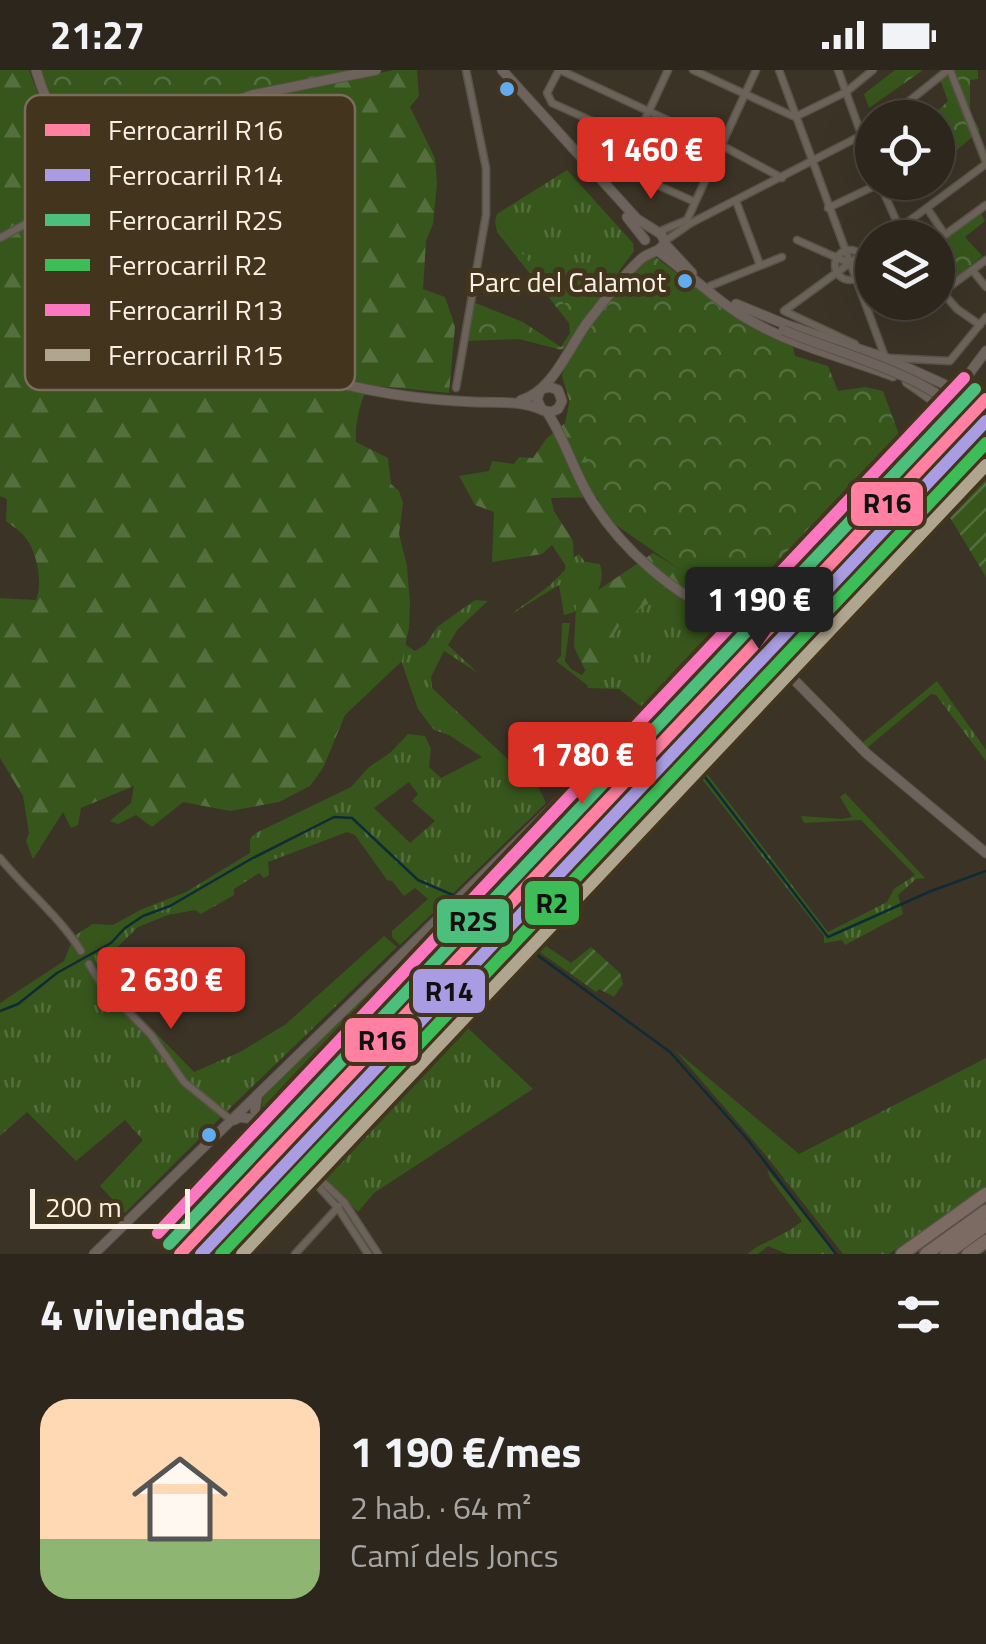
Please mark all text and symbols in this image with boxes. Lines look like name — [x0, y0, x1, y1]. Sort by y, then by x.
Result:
text: 21:27 — [50, 6, 145, 64]
unlabelled marker — [497, 79, 517, 99]
legend — [25, 95, 355, 390]
map controls — [855, 100, 955, 320]
button: locate — [855, 100, 955, 200]
text: Ferrocarril R16 — [108, 108, 283, 151]
pin: 1 460 € — [559, 117, 743, 202]
text: 1 460 € — [599, 125, 703, 173]
text: Ferrocarril R14 — [108, 153, 283, 196]
text: Ferrocarril R2S — [108, 198, 283, 241]
button: layers — [855, 220, 955, 320]
text: Ferrocarril R2 — [108, 243, 268, 286]
place label: Parc del Calamot — [468, 260, 666, 303]
marker: Parc del Calamot — [675, 271, 695, 291]
text: Ferrocarril R13 — [108, 288, 283, 331]
text: Ferrocarril R15 — [108, 333, 283, 376]
line badge: R16 — [849, 480, 925, 528]
text: R16 — [863, 481, 911, 524]
pin: 1 190 € — [667, 567, 851, 652]
text: 1 190 € — [707, 575, 811, 623]
pin: 1 780 € — [490, 722, 674, 807]
text: 1 780 € — [530, 730, 634, 778]
line badge: R2 — [523, 879, 581, 927]
text: R2 — [535, 881, 569, 924]
line badge: R2S — [435, 897, 511, 945]
text: R2S — [449, 899, 497, 942]
pin: 2 630 € — [79, 947, 263, 1032]
text: 2 630 € — [119, 955, 223, 1003]
line badge: R14 — [411, 967, 487, 1015]
text: R14 — [425, 969, 473, 1012]
line badge: R16 — [343, 1016, 420, 1064]
text: R16 — [358, 1018, 406, 1061]
unlabelled marker — [199, 1125, 219, 1145]
scale bar — [30, 1184, 190, 1228]
text: 200 m — [45, 1185, 122, 1228]
text: 4 viviendas — [40, 1282, 245, 1346]
icon: filters — [891, 1287, 946, 1342]
text: 1 190 €/mes — [350, 1419, 581, 1483]
icon: home — [120, 1439, 240, 1559]
text: 2 hab. · 64 m² — [350, 1483, 532, 1531]
text: Camí dels Joncs — [350, 1531, 559, 1579]

